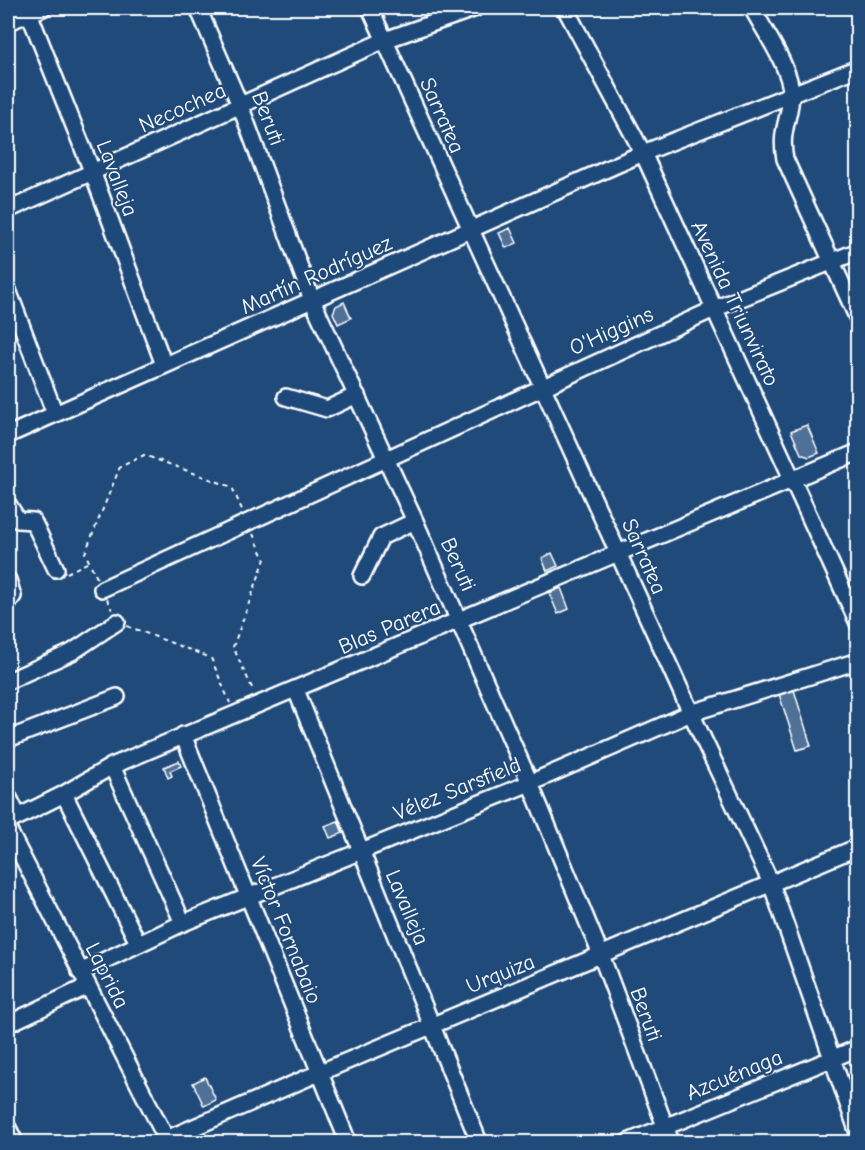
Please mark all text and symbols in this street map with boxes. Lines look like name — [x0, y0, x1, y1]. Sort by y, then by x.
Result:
street label: Sarratea — [414, 74, 470, 157]
street label: Necochea — [135, 77, 230, 139]
street label: Beruti — [246, 88, 290, 149]
street label: Lavalleja — [91, 137, 143, 220]
street label: Avenida Triunvirato — [685, 216, 785, 390]
street label: Martín Rodríguez — [237, 230, 396, 320]
street label: O'Higgins — [565, 301, 657, 361]
street label: Sarratea — [616, 515, 672, 598]
street label: Beruti — [435, 534, 481, 595]
street label: Blas Parera — [335, 594, 444, 660]
street label: Vélez Sarsfield — [390, 752, 525, 826]
street label: Víctor Fornabaio — [245, 853, 327, 1008]
street label: Lavalleja — [380, 866, 435, 949]
street label: Laprida — [80, 938, 135, 1013]
street label: Urquiza — [462, 948, 538, 999]
street label: Beruti — [624, 984, 668, 1045]
street label: Azcuénaga — [683, 1044, 786, 1106]

